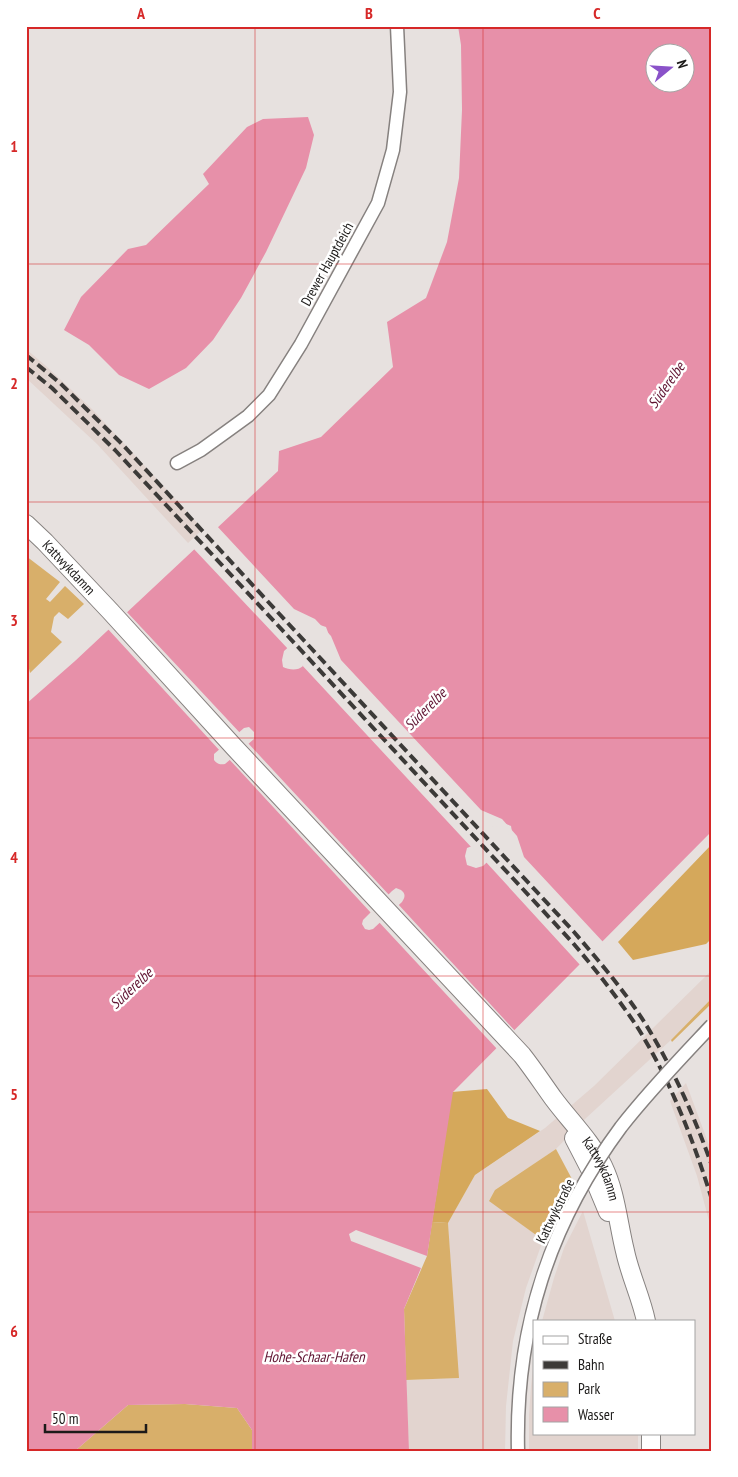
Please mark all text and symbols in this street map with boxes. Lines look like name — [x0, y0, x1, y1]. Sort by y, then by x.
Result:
text: A — [136, 3, 146, 23]
text: B — [365, 3, 373, 23]
text: C — [593, 3, 601, 23]
north arrow — [646, 42, 696, 92]
text: N — [673, 58, 692, 70]
text: 1 — [10, 136, 18, 156]
street label: Drewer Hauptdeich — [297, 219, 357, 309]
water label: Süderelbe — [643, 358, 689, 412]
text: 2 — [10, 373, 18, 393]
street label: Kattwykdamm — [39, 536, 99, 599]
text: 3 — [10, 610, 18, 630]
water label: Süderelbe — [400, 683, 451, 734]
text: 4 — [10, 847, 18, 867]
water label: Süderelbe — [105, 963, 157, 1013]
text: 5 — [10, 1084, 18, 1104]
street label: Kattwykdamm — [578, 1133, 623, 1202]
street label: Kattwykstraße — [532, 1176, 578, 1246]
legend — [533, 1320, 696, 1434]
text: 6 — [10, 1321, 18, 1341]
text: Straße — [578, 1329, 612, 1348]
water label: Hohe-Schaar-Hafen — [263, 1347, 366, 1366]
text: Bahn — [578, 1355, 604, 1374]
text: Park — [578, 1379, 600, 1398]
scale bar — [45, 1402, 146, 1434]
text: Wasser — [578, 1405, 615, 1424]
text: 50 m — [52, 1409, 78, 1428]

